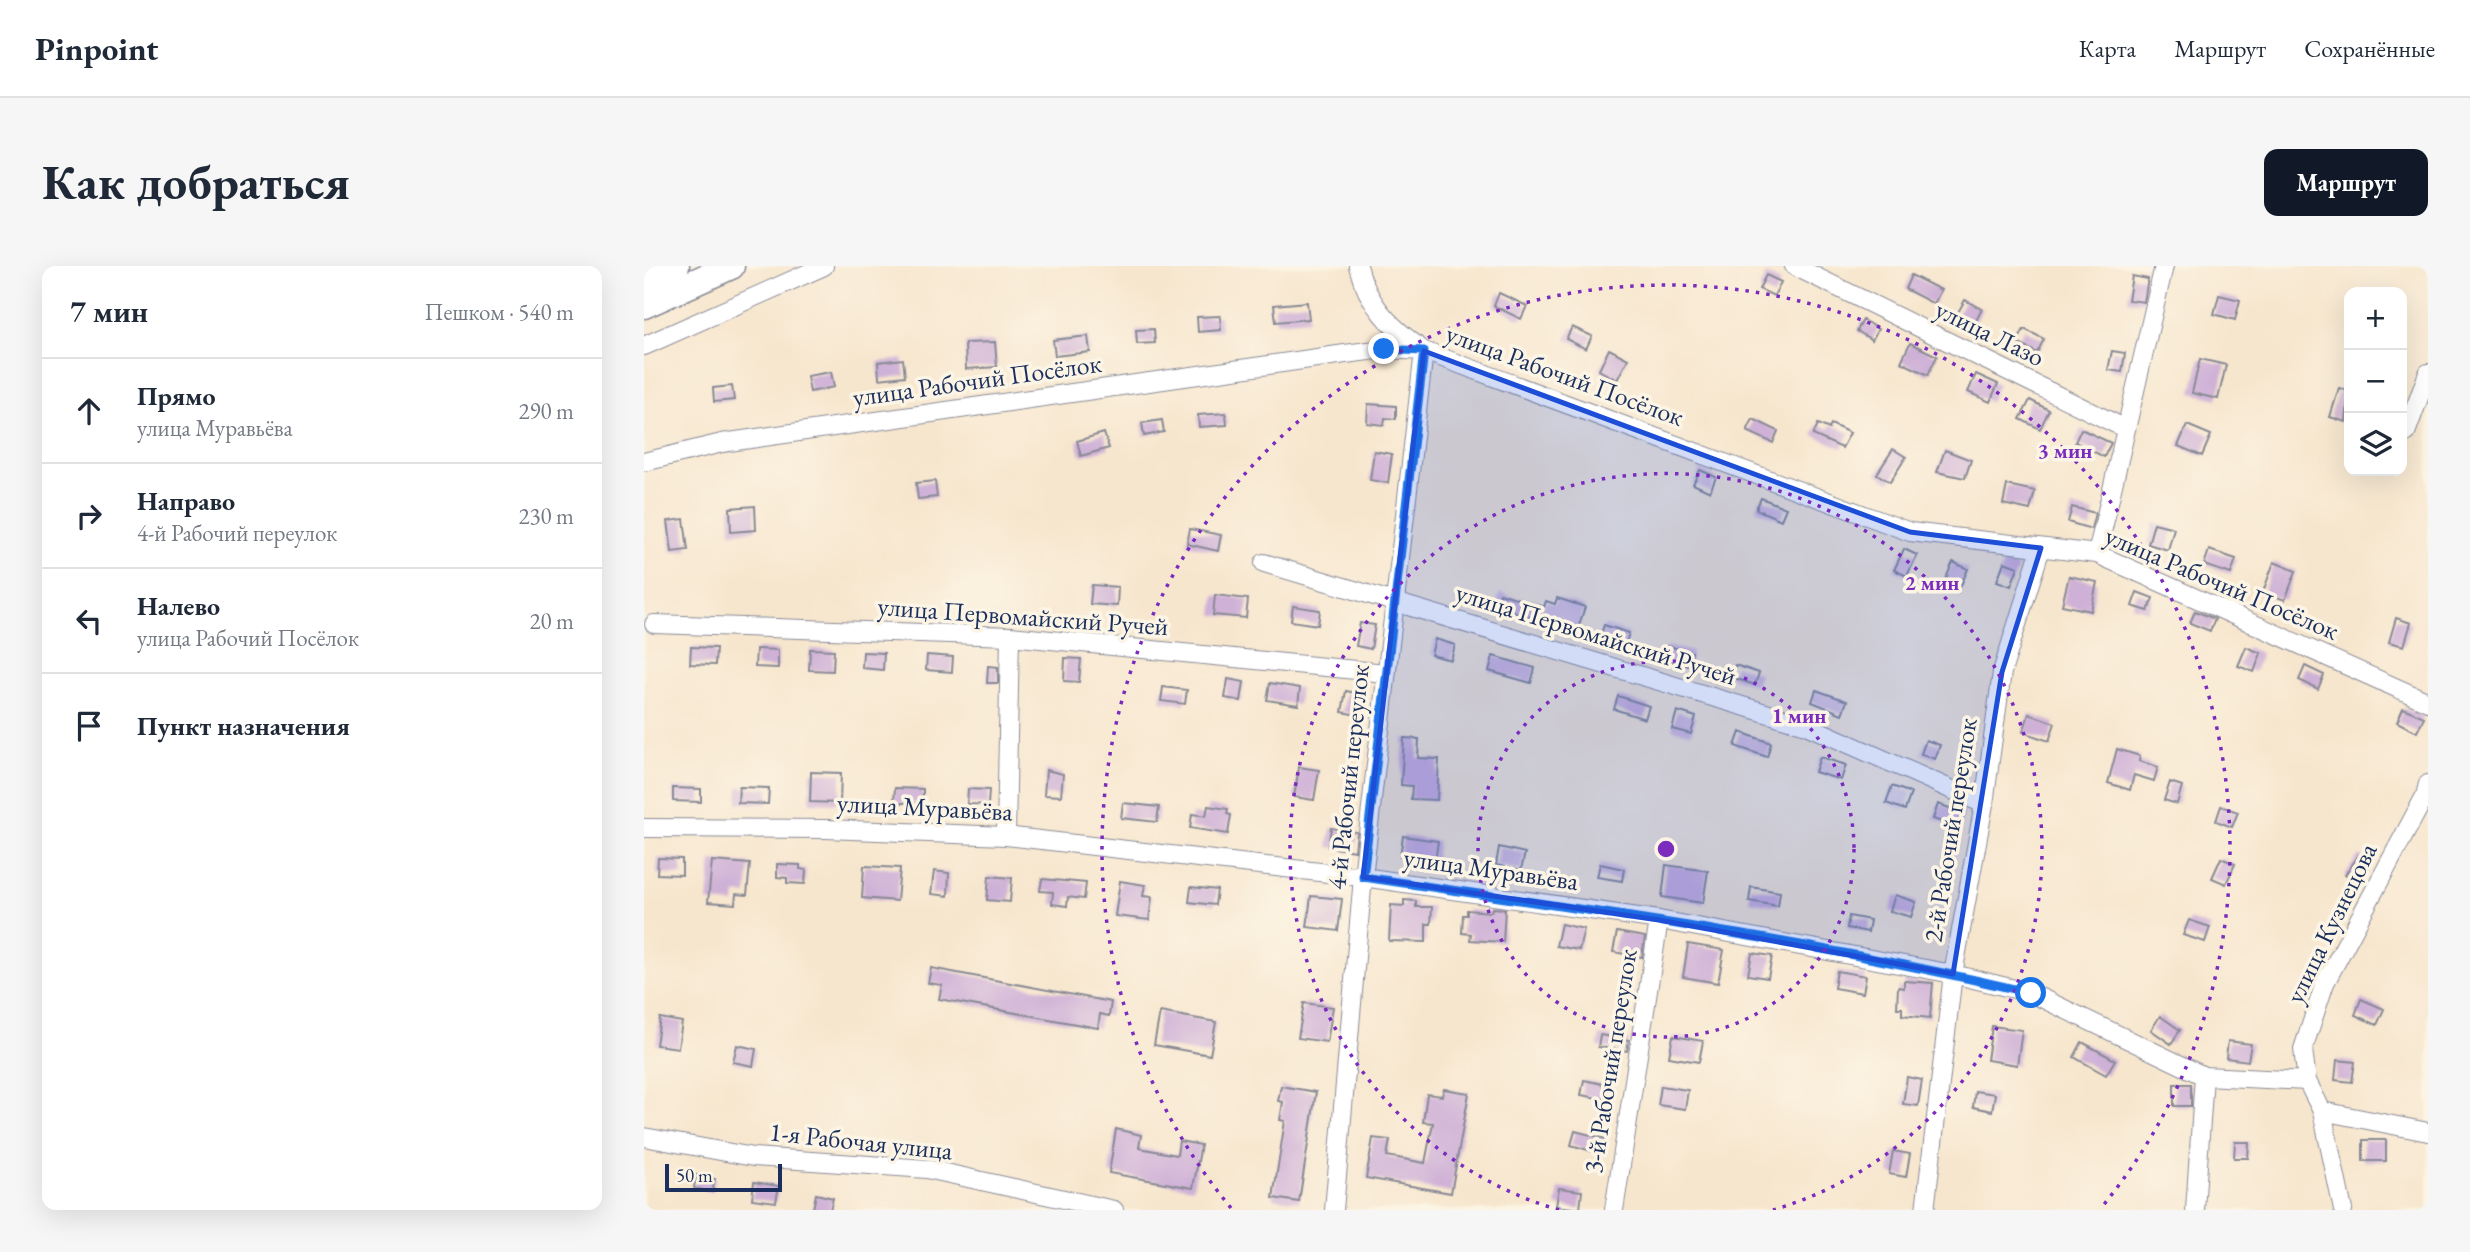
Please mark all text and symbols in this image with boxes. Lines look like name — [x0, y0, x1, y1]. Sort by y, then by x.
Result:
text: Pinpoint — [35, 27, 158, 70]
text: Карта — [2079, 33, 2136, 64]
text: Маршрут — [2174, 33, 2266, 64]
text: Сохранённые — [2304, 33, 2435, 64]
button: Маршрут — [2264, 149, 2428, 216]
text: Как добраться — [42, 150, 350, 214]
map controls — [2344, 287, 2407, 476]
button: + — [2344, 287, 2407, 350]
text: 7 мин — [70, 292, 148, 331]
street label: улица Лазо — [1930, 292, 2050, 374]
text: Пешком · 540 m — [425, 297, 574, 327]
street label: улица Рабочий Посёлок — [1441, 316, 1689, 434]
route end — [1368, 333, 1399, 364]
street label: улица Рабочий Посёлок — [850, 346, 1104, 414]
button: − — [2344, 350, 2407, 413]
text: Прямо — [137, 379, 216, 413]
icon: ahead — [70, 392, 108, 430]
text: 290 m — [518, 396, 574, 426]
text: улица Муравьёва — [137, 413, 293, 443]
button: layers — [2344, 413, 2407, 476]
text: 3 мин — [2038, 437, 2092, 464]
text: Направо — [137, 484, 235, 518]
icon: right — [70, 497, 108, 535]
text: 230 m — [518, 501, 574, 531]
text: 4-й Рабочий переулок — [137, 518, 337, 548]
street label: улица Рабочий Посёлок — [2100, 518, 2345, 648]
text: 2 мин — [1905, 569, 1959, 596]
street label: улица Первомайский Ручей — [1452, 575, 1741, 693]
text: Налево — [137, 589, 220, 623]
street label: улица Первомайский Ручей — [876, 589, 1170, 643]
icon: left — [70, 602, 108, 640]
text: 20 m — [529, 606, 574, 636]
text: улица Рабочий Посёлок — [137, 623, 359, 653]
street label: 4-й Рабочий переулок — [1319, 662, 1377, 891]
text: 1 мин — [1772, 702, 1826, 729]
icon: arrive — [70, 707, 108, 745]
text: Пункт назначения — [137, 709, 350, 743]
street label: 2-й Рабочий переулок — [1915, 715, 1985, 944]
street label: улица Муравьёва — [836, 785, 1014, 829]
centre of rings — [1654, 837, 1678, 861]
street label: улица Кузнецова — [2278, 837, 2385, 1009]
street label: улица Муравьёва — [1401, 840, 1581, 898]
street label: 3-й Рабочий переулок — [1575, 946, 1645, 1175]
route start — [2015, 977, 2046, 1008]
street label: 1-я Рабочая улица — [768, 1114, 955, 1168]
scale bar — [665, 1161, 782, 1193]
text: 50 m — [676, 1163, 713, 1188]

